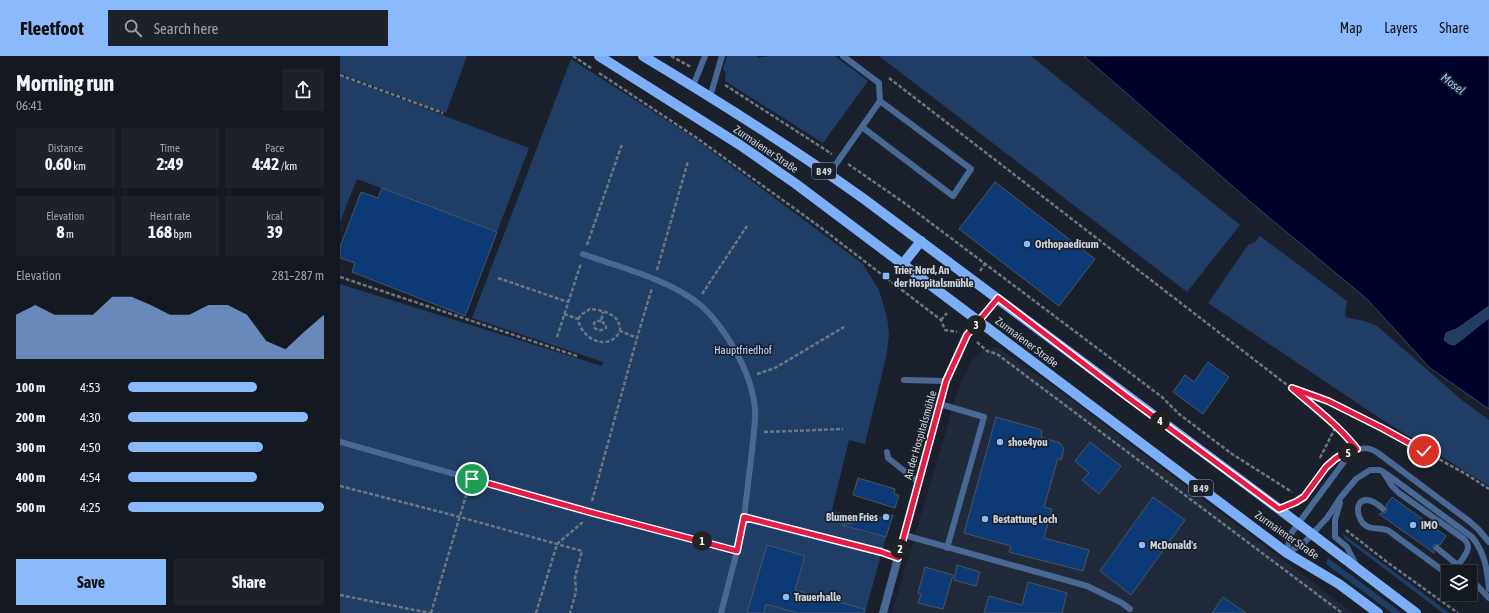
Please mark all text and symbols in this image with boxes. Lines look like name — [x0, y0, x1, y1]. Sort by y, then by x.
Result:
search box — [108, 10, 388, 46]
text: Fleetfoot — [20, 17, 84, 39]
icon: search — [122, 17, 144, 39]
text: Search here — [154, 20, 218, 37]
text: Map — [1340, 20, 1362, 36]
text: Layers — [1384, 20, 1417, 36]
text: Share — [1439, 20, 1469, 36]
button: share — [282, 69, 324, 111]
text: Morning run — [16, 70, 114, 96]
water label: Mosel — [1438, 70, 1468, 98]
text: 06:41 — [16, 98, 43, 113]
street label: Zurmaiener Straße — [731, 123, 801, 175]
text: Distance — [48, 142, 83, 154]
text: Time — [160, 142, 180, 154]
text: Pace — [265, 142, 284, 154]
text: 0.60 — [45, 154, 72, 174]
text: 2:49 — [156, 154, 183, 174]
text: 4:42 — [252, 154, 279, 174]
text: km — [72, 160, 86, 172]
text: /km — [279, 160, 297, 172]
road number: B 49 — [812, 163, 836, 179]
text: Elevation — [46, 210, 84, 222]
text: Heart rate — [150, 210, 190, 222]
text: kcal — [266, 210, 283, 222]
text: 8 — [57, 222, 65, 242]
text: 168 — [148, 222, 172, 242]
text: 39 — [267, 222, 283, 242]
text: m — [65, 228, 74, 240]
text: bpm — [172, 228, 192, 240]
place label: Orthopaedicum — [1035, 238, 1099, 250]
marker: Orthopaedicum — [1022, 239, 1032, 249]
place label: Trier-Nord, An der Hospitalsmühle — [894, 264, 974, 289]
text: Elevation — [16, 268, 61, 283]
text: 281–287 m — [272, 268, 324, 283]
marker: Trier-Nord, An der Hospitalsmühle — [881, 271, 891, 281]
pin: 3 — [966, 315, 986, 335]
street label: Zurmaiener Straße — [993, 315, 1061, 369]
text: 3 — [973, 319, 979, 331]
park label: Hauptfriedhof — [714, 344, 772, 356]
text: 100 m — [16, 380, 45, 395]
text: 4:53 — [80, 380, 101, 395]
street label: An der Hospitalsmühle — [902, 389, 938, 481]
text: 200 m — [16, 410, 45, 425]
text: 4:30 — [80, 410, 101, 425]
pin: 4 — [1150, 411, 1170, 431]
text: 4 — [1157, 415, 1163, 427]
pin — [1407, 434, 1441, 468]
place label: shoe4you — [1008, 436, 1047, 448]
marker: shoe4you — [995, 437, 1005, 447]
text: 300 m — [16, 440, 45, 455]
text: 4:50 — [80, 440, 101, 455]
icon: check — [1413, 440, 1435, 462]
pin: 5 — [1338, 443, 1358, 463]
text: 5 — [1345, 447, 1351, 459]
pin — [455, 462, 489, 496]
icon: arrive — [461, 468, 483, 490]
text: 400 m — [16, 470, 45, 485]
text: 4:54 — [80, 470, 101, 485]
road number: B 49 — [1189, 480, 1213, 496]
text: 500 m — [16, 500, 45, 515]
text: 4:25 — [80, 500, 101, 515]
street label: Zurmaiener Straße — [1253, 509, 1321, 561]
place label: Blumen Fries — [826, 511, 878, 523]
marker: Blumen Fries — [881, 512, 891, 522]
place label: Bestattung Loch — [993, 513, 1057, 525]
marker: Bestattung Loch — [980, 514, 990, 524]
place label: IMO — [1421, 519, 1438, 531]
marker: IMO — [1408, 520, 1418, 530]
pin: 1 — [692, 531, 712, 551]
text: 1 — [699, 535, 705, 547]
pin: 2 — [890, 539, 910, 559]
place label: McDonald's — [1150, 539, 1197, 551]
marker: McDonald's — [1137, 540, 1147, 550]
text: 2 — [897, 543, 903, 555]
button: Save — [16, 559, 166, 605]
button: Share — [174, 559, 324, 605]
map controls — [1441, 565, 1477, 601]
button: layers — [1441, 565, 1477, 601]
place label: Trauerhalle — [794, 591, 841, 603]
marker: Trauerhalle — [781, 592, 791, 602]

